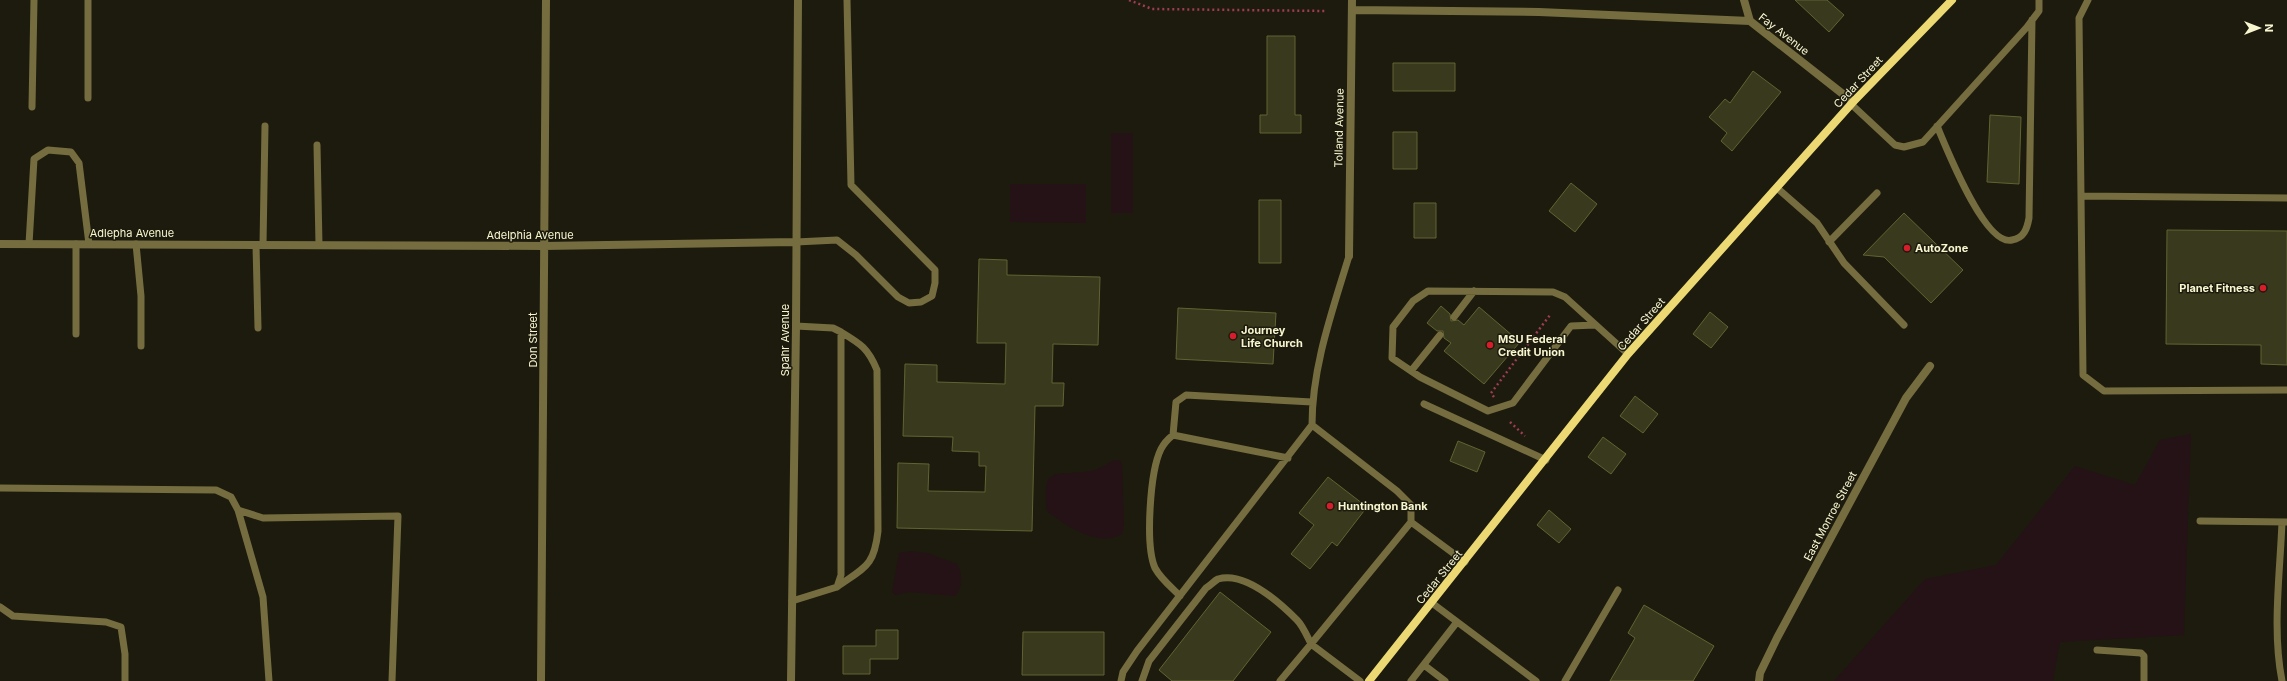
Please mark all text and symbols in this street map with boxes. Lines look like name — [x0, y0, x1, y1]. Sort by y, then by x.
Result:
north arrow — [2239, 8, 2279, 48]
street label: Fay Avenue — [1756, 10, 1812, 58]
text: N — [2262, 24, 2276, 32]
street label: Cedar Street — [1830, 53, 1886, 111]
street label: Tolland Avenue — [1331, 88, 1347, 168]
street label: Adlepha Avenue — [90, 226, 174, 240]
street label: Adelphia Avenue — [486, 228, 574, 242]
place label: AutoZone — [1915, 241, 1969, 255]
marker: AutoZone — [1902, 243, 1912, 253]
place label: Planet Fitness — [2179, 281, 2255, 295]
marker: Planet Fitness — [2258, 283, 2268, 293]
street label: Cedar Street — [1614, 294, 1668, 353]
street label: Spahr Avenue — [778, 304, 792, 376]
street label: Don Street — [526, 312, 540, 368]
place label: Journey Life Church — [1241, 323, 1303, 350]
marker: Journey Life Church — [1228, 331, 1238, 341]
place label: MSU Federal Credit Union — [1498, 332, 1566, 359]
marker: MSU Federal Credit Union — [1485, 340, 1495, 350]
street label: East Monroe Street — [1800, 468, 1860, 563]
place label: Huntington Bank — [1338, 499, 1428, 513]
marker: Huntington Bank — [1325, 501, 1335, 511]
street label: Cedar Street — [1413, 547, 1465, 607]

